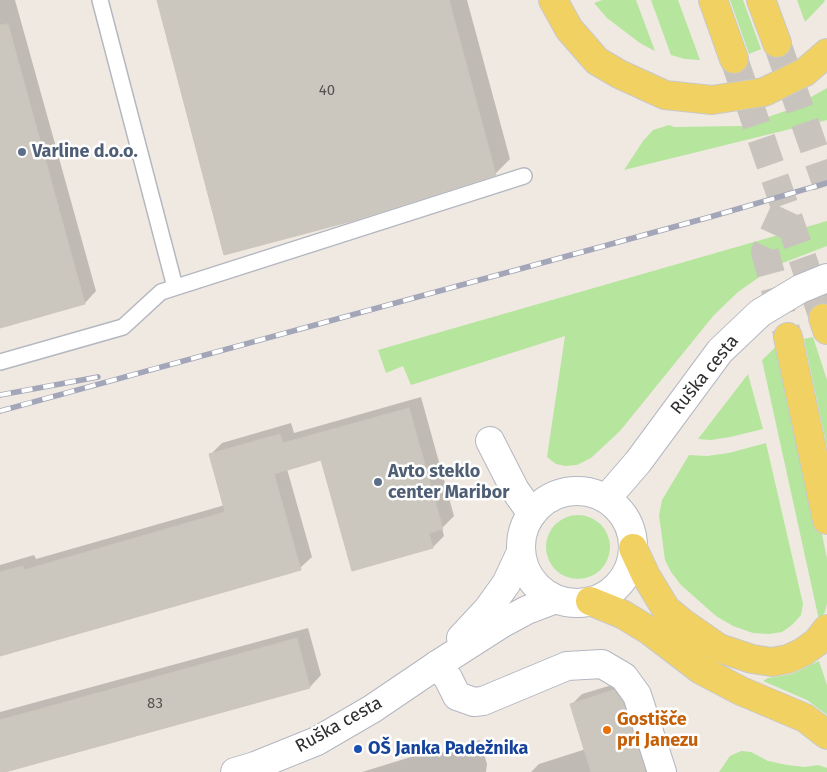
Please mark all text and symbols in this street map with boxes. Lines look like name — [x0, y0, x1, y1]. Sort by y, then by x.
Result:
house number: 40 — [319, 82, 335, 100]
place label: Varline d.o.o. — [32, 141, 138, 163]
marker: Varline d.o.o. — [16, 146, 28, 158]
street label: Ruška cesta — [666, 331, 744, 419]
place label: Avto steklo center Maribor — [388, 461, 509, 504]
marker: Avto steklo center Maribor — [372, 476, 384, 488]
street label: Ruška cesta — [292, 692, 386, 758]
house number: 83 — [147, 695, 163, 713]
place label: Gostišče pri Janezu — [617, 709, 698, 752]
marker: Gostišče pri Janezu — [601, 724, 613, 736]
place label: OŠ Janka Padežnika — [368, 738, 528, 760]
marker: OŠ Janka Padežnika — [352, 743, 364, 755]

